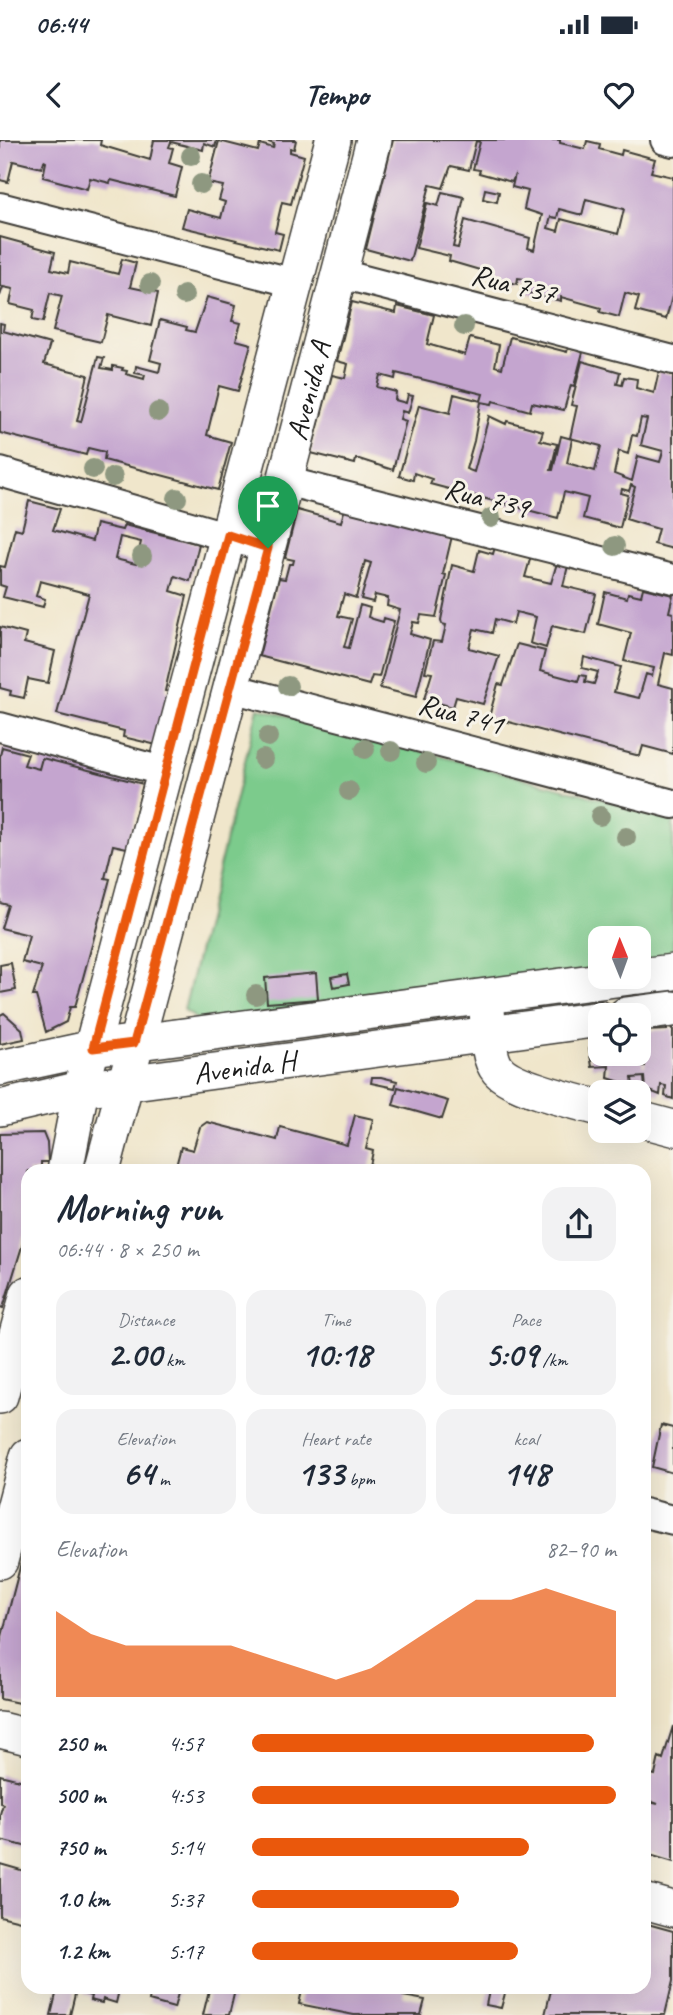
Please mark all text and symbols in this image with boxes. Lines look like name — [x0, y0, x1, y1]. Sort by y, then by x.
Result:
text: 06:44 — [35, 8, 88, 41]
text: Tempo — [304, 74, 369, 115]
icon: back — [35, 76, 73, 114]
icon: heart — [600, 76, 638, 114]
street label: Rua 737 — [468, 255, 562, 313]
street label: Avenida A — [278, 336, 340, 444]
street label: Rua 739 — [441, 469, 536, 527]
pin — [238, 476, 298, 548]
icon: arrive — [249, 487, 287, 525]
street label: Rua 741 — [414, 685, 509, 744]
north arrow — [588, 926, 651, 989]
map controls — [588, 926, 651, 1143]
button: locate — [588, 1003, 651, 1066]
street label: Avenida H — [191, 1041, 302, 1093]
button: layers — [588, 1080, 651, 1143]
text: Morning run — [56, 1185, 222, 1232]
button: share — [542, 1187, 616, 1261]
text: 06:44 · 8 × 250 m — [56, 1235, 199, 1264]
text: Distance — [118, 1308, 174, 1332]
text: Time — [321, 1308, 351, 1332]
text: Pace — [511, 1308, 541, 1332]
text: 2.00 — [107, 1332, 162, 1377]
text: 10:18 — [301, 1332, 371, 1377]
text: 5:09 — [485, 1332, 538, 1377]
text: km — [162, 1348, 185, 1372]
text: /km — [538, 1348, 567, 1372]
text: Elevation — [117, 1427, 175, 1451]
text: Heart rate — [301, 1427, 371, 1451]
text: kcal — [513, 1427, 539, 1451]
text: 64 — [122, 1451, 155, 1496]
text: 133 — [297, 1451, 344, 1496]
text: 148 — [502, 1451, 550, 1496]
text: m — [155, 1467, 170, 1491]
text: bpm — [344, 1467, 375, 1491]
text: Elevation — [56, 1535, 127, 1564]
text: 82–90 m — [546, 1535, 616, 1564]
text: 250 m — [56, 1729, 105, 1758]
text: 4:57 — [168, 1729, 204, 1758]
text: 500 m — [56, 1781, 105, 1810]
text: 4:53 — [168, 1781, 204, 1810]
text: 750 m — [56, 1833, 105, 1862]
text: 5:14 — [168, 1833, 204, 1862]
text: 1.0 km — [56, 1885, 110, 1914]
text: 5:37 — [168, 1885, 204, 1914]
text: 1.2 km — [56, 1937, 110, 1966]
text: 5:17 — [168, 1937, 204, 1966]

